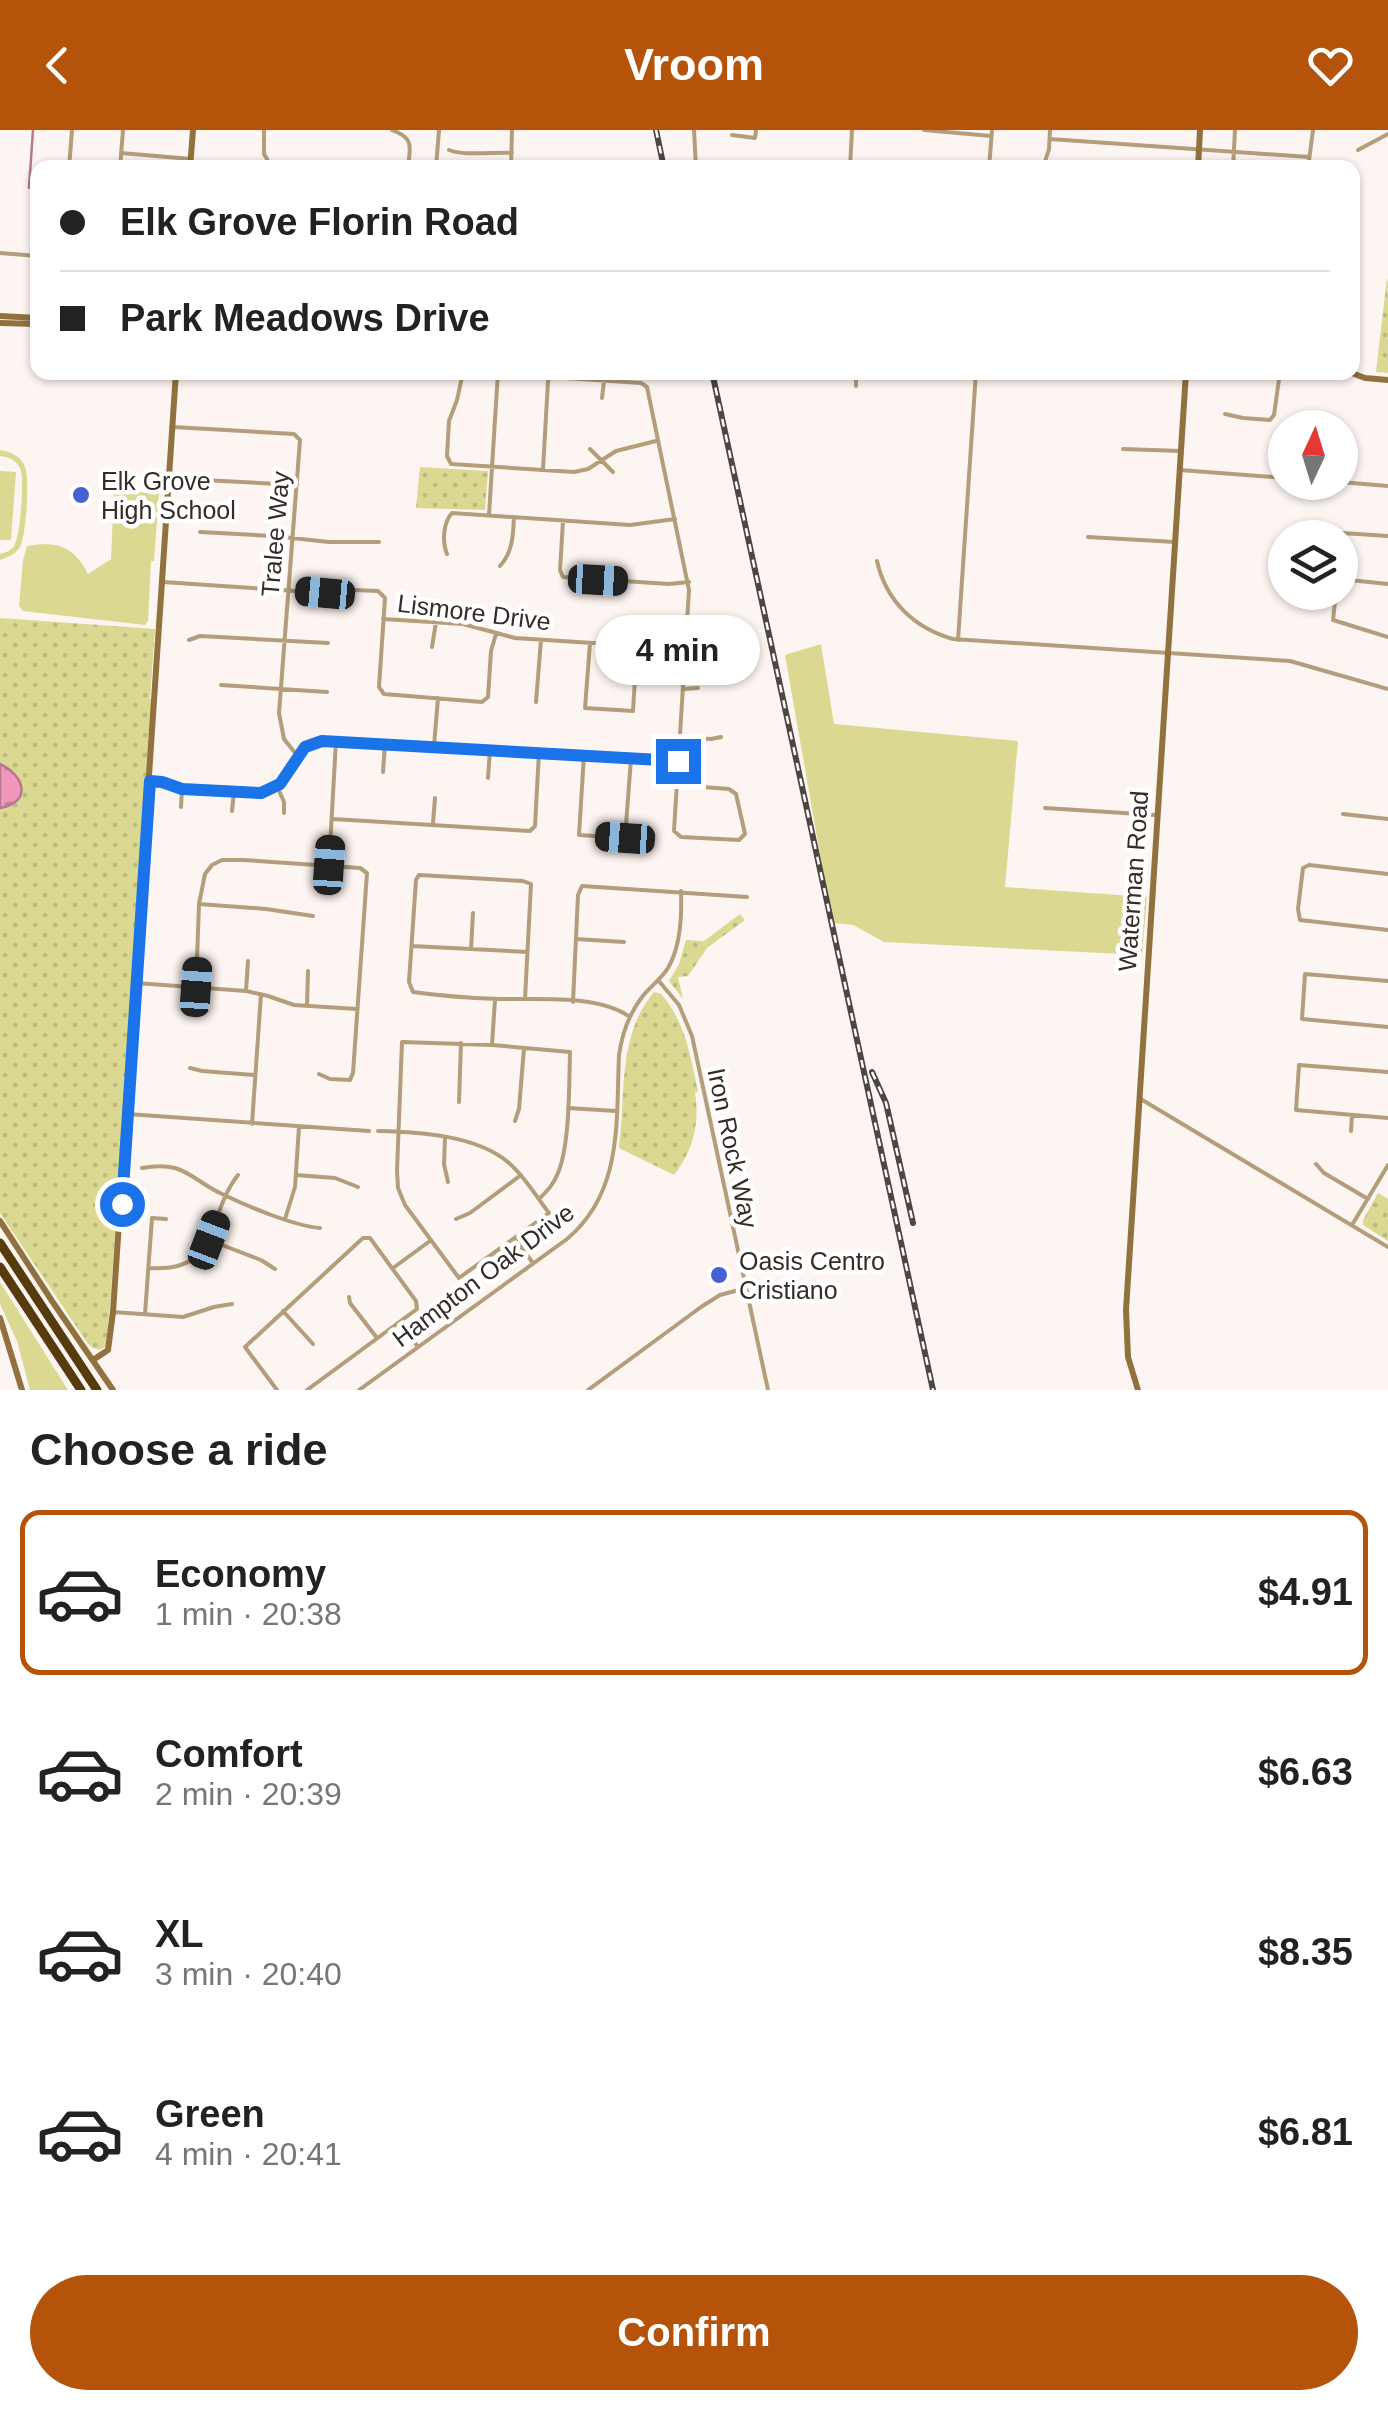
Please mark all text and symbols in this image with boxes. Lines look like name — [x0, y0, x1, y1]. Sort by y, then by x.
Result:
icon: back — [30, 38, 85, 93]
icon: heart — [1303, 38, 1358, 93]
text: Vroom — [624, 39, 764, 90]
text: Elk Grove Florin Road — [120, 201, 519, 243]
text: Park Meadows Drive — [120, 297, 490, 339]
north arrow — [1268, 410, 1358, 500]
map controls — [1268, 410, 1358, 610]
place label: Elk Grove High School — [101, 467, 236, 524]
street label: Tralee Way — [256, 470, 294, 598]
marker: Elk Grove High School — [70, 484, 92, 506]
button: layers — [1268, 520, 1358, 610]
car — [567, 563, 629, 597]
car — [294, 575, 356, 611]
street label: Lismore Drive — [396, 589, 552, 635]
callout: 4 min — [596, 616, 760, 686]
text: 4 min — [636, 632, 719, 668]
route end — [656, 739, 701, 784]
street label: Waterman Road — [1113, 790, 1153, 972]
car — [594, 821, 656, 855]
car — [312, 834, 346, 896]
car — [179, 956, 213, 1018]
street label: Iron Rock Way — [702, 1065, 764, 1231]
route start — [100, 1182, 145, 1227]
street label: Hampton Oak Drive — [387, 1198, 579, 1352]
car — [184, 1207, 234, 1273]
place label: Oasis Centro Cristiano — [739, 1247, 885, 1304]
marker: Oasis Centro Cristiano — [708, 1264, 730, 1286]
text: Choose a ride — [30, 1424, 328, 1475]
icon: car — [35, 1548, 125, 1638]
text: Economy — [155, 1553, 326, 1595]
text: $4.91 — [1258, 1571, 1353, 1613]
text: 1 min · 20:38 — [155, 1596, 342, 1632]
icon: car — [35, 1728, 125, 1818]
text: Comfort — [155, 1733, 303, 1775]
text: $6.63 — [1258, 1751, 1353, 1793]
text: 2 min · 20:39 — [155, 1776, 342, 1812]
icon: car — [35, 1908, 125, 1998]
text: XL — [155, 1913, 204, 1955]
text: $8.35 — [1258, 1931, 1353, 1973]
text: 3 min · 20:40 — [155, 1956, 342, 1992]
icon: car — [35, 2088, 125, 2178]
text: Green — [155, 2093, 265, 2135]
text: $6.81 — [1258, 2111, 1353, 2153]
text: 4 min · 20:41 — [155, 2136, 342, 2172]
button: Confirm — [30, 2275, 1358, 2390]

